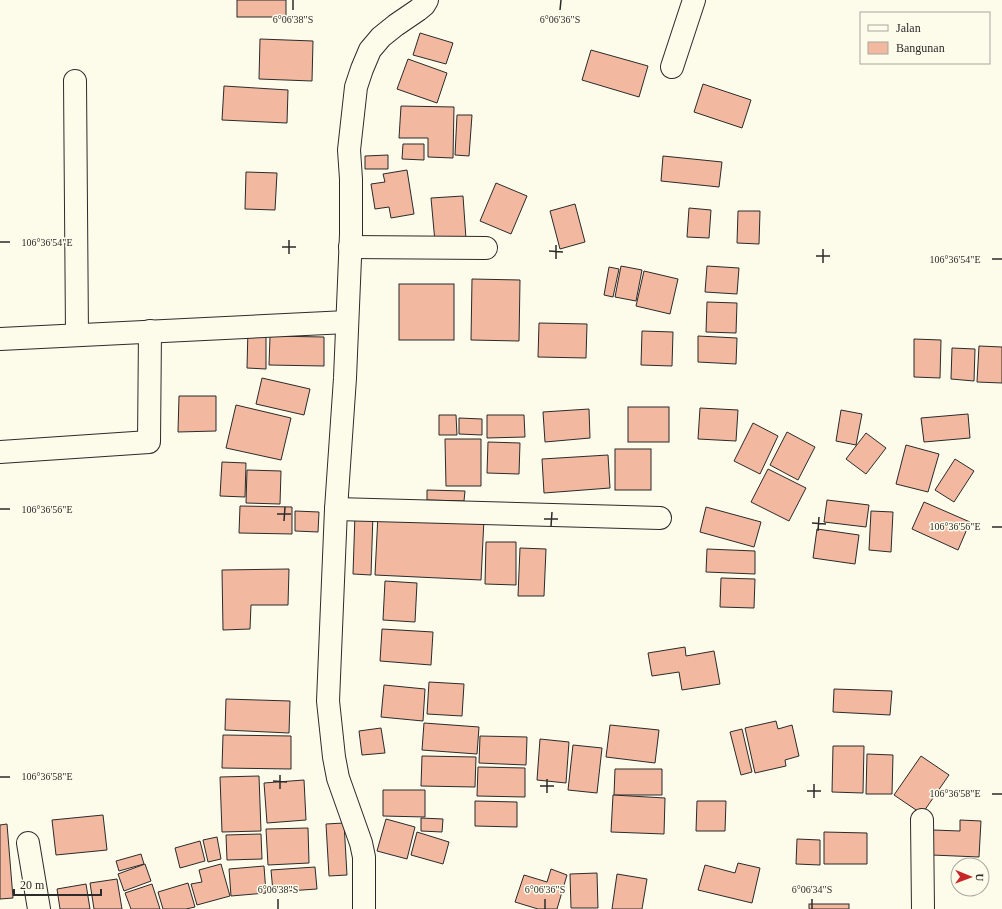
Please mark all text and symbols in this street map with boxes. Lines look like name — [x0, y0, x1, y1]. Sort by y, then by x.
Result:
legend — [860, 12, 990, 64]
text: 6°06'38"S — [273, 14, 313, 25]
text: 6°06'36"S — [540, 14, 580, 25]
text: Jalan — [896, 21, 921, 35]
text: Bangunan — [896, 41, 945, 55]
text: 106°36'54"E — [22, 237, 73, 248]
text: 106°36'54"E — [930, 254, 981, 265]
text: 106°36'56"E — [22, 504, 73, 515]
text: 106°36'56"E — [930, 521, 981, 532]
text: 106°36'58"E — [22, 771, 73, 782]
text: 106°36'58"E — [930, 788, 981, 799]
north arrow — [950, 857, 990, 897]
scale bar — [14, 871, 101, 897]
text: U — [974, 873, 986, 881]
text: 20 m — [20, 878, 45, 892]
text: 6°06'38"S — [258, 884, 298, 895]
text: 6°06'36"S — [525, 884, 565, 895]
text: 6°06'34"S — [792, 884, 832, 895]

